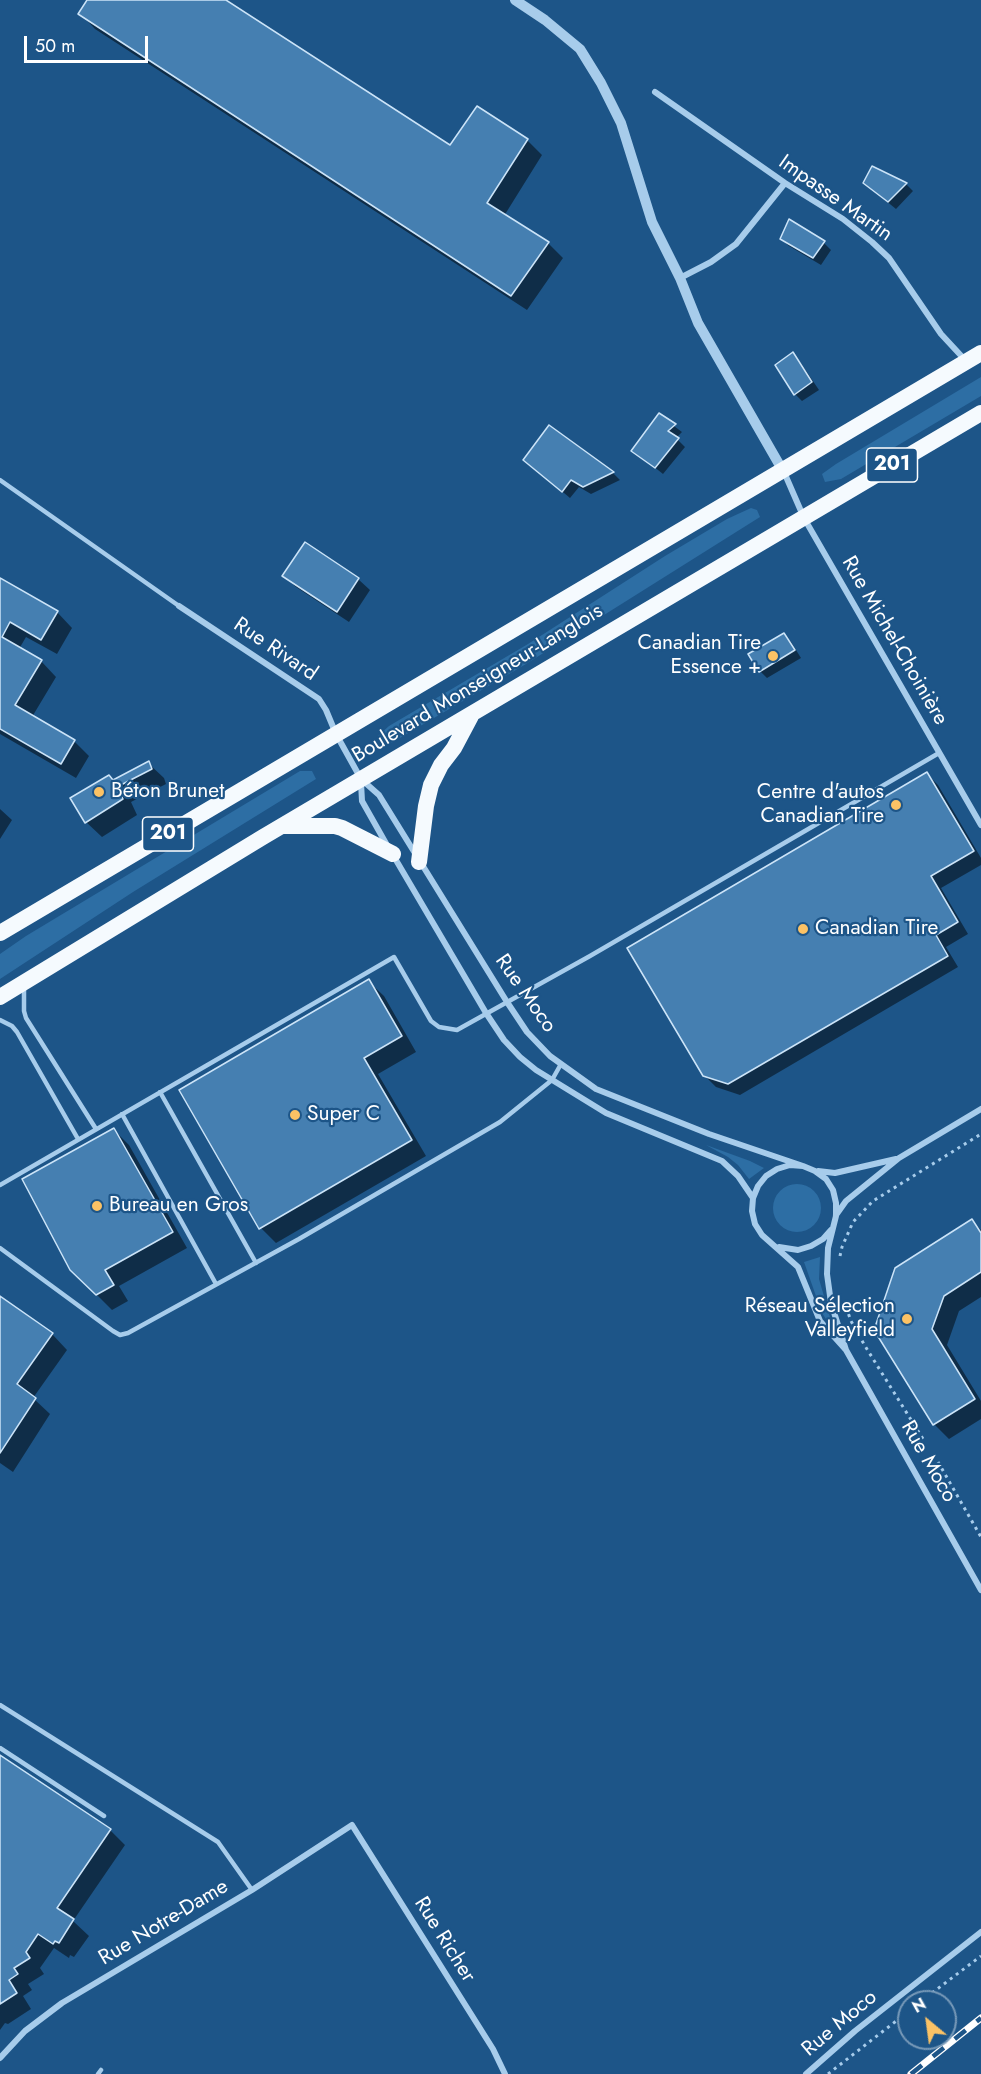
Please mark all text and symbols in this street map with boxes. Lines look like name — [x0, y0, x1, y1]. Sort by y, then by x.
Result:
scale bar — [27, 24, 152, 62]
text: 50 m — [35, 33, 75, 59]
street label: Impasse Martin — [773, 150, 897, 248]
road number: 201 — [866, 448, 918, 482]
street label: Rue Michel-Choinière — [835, 552, 953, 730]
street label: Boulevard Monseigneur-Langlois — [348, 599, 608, 769]
street label: Rue Rivard — [228, 613, 322, 687]
place label: Canadian Tire Essence + — [638, 631, 761, 681]
marker: Canadian Tire Essence + — [766, 649, 780, 663]
place label: Béton Brunet — [111, 779, 224, 805]
place label: Centre d'autos Canadian Tire — [757, 780, 884, 830]
marker: Béton Brunet — [92, 785, 106, 799]
marker: Centre d'autos Canadian Tire — [889, 798, 903, 812]
road number: 201 — [142, 817, 194, 851]
place label: Canadian Tire — [815, 916, 938, 942]
marker: Canadian Tire — [796, 922, 810, 936]
street label: Rue Moco — [489, 950, 561, 1038]
place label: Super C — [307, 1102, 380, 1128]
marker: Super C — [288, 1108, 302, 1122]
place label: Bureau en Gros — [109, 1193, 248, 1219]
marker: Bureau en Gros — [90, 1199, 104, 1213]
place label: Réseau Sélection Valleyfield — [745, 1294, 895, 1344]
marker: Réseau Sélection Valleyfield — [900, 1312, 914, 1326]
street label: Rue Moco — [895, 1417, 961, 1507]
street label: Rue Notre-Dame — [95, 1875, 233, 1971]
street label: Rue Richer — [408, 1893, 480, 1987]
street label: Rue Moco — [797, 1985, 883, 2063]
north arrow — [897, 1990, 957, 2050]
text: N — [908, 1992, 930, 2019]

